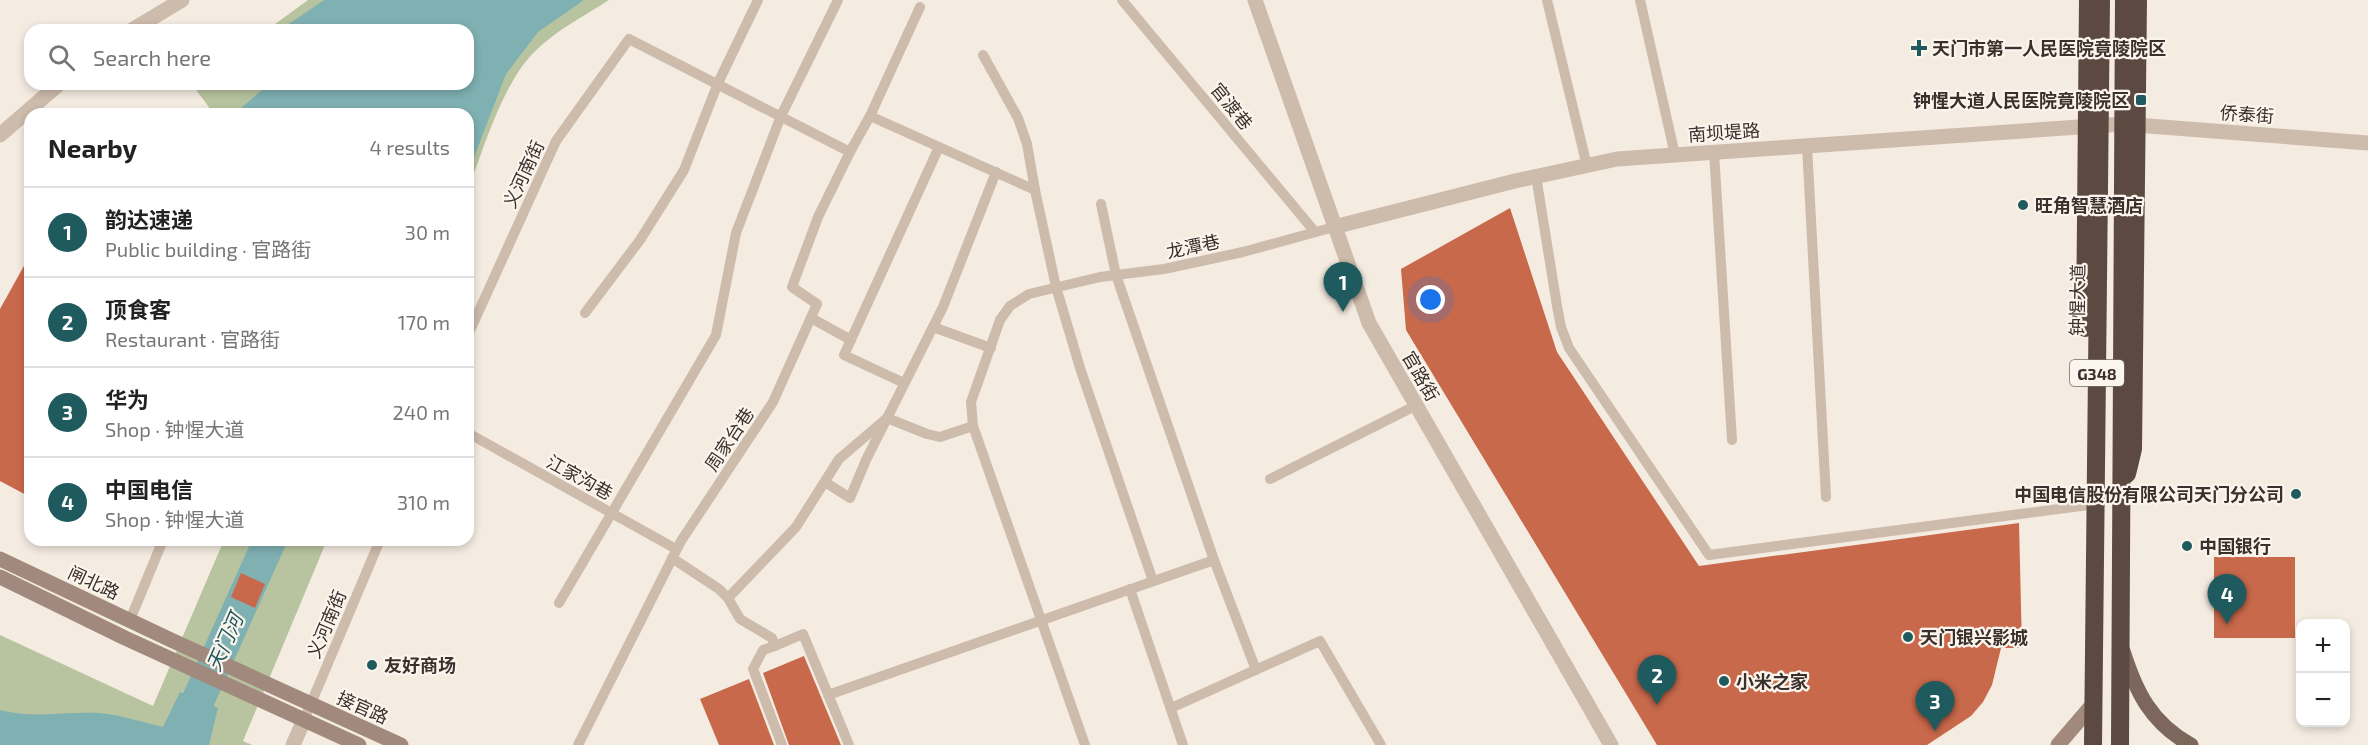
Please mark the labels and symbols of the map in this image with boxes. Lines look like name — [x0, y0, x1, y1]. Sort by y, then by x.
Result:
place label: 天门市第一人民医院竟陵院区 — [1932, 37, 2166, 59]
marker: 天门市第一人民医院竟陵院区 — [1910, 39, 1928, 57]
street label: 官渡巷 — [1206, 78, 1258, 134]
place label: 钟惺大道人民医院竟陵院区 — [1913, 89, 2129, 111]
marker: 钟惺大道人民医院竟陵院区 — [2134, 93, 2148, 107]
street label: 侨泰街 — [2219, 101, 2275, 127]
street label: 南坝堤路 — [1687, 119, 1761, 145]
street label: 义河南街 — [498, 137, 548, 211]
place label: 旺角智慧酒店 — [2035, 194, 2143, 216]
marker: 旺角智慧酒店 — [2016, 198, 2030, 212]
street label: 龙潭巷 — [1164, 230, 1222, 262]
pin: 1 — [1324, 262, 1362, 312]
street label: 钟惺大道 — [2065, 264, 2089, 336]
your location — [1416, 285, 1445, 314]
street label: 官路街 — [1398, 347, 1444, 405]
road number: G348 — [2070, 360, 2124, 386]
street label: 周家台巷 — [700, 403, 758, 475]
street label: 江家沟巷 — [543, 450, 617, 504]
place label: 中国电信股份有限公司天门分公司 — [2014, 483, 2284, 505]
marker: 中国电信股份有限公司天门分公司 — [2289, 487, 2303, 501]
place label: 中国银行 — [2199, 535, 2271, 557]
marker: 中国银行 — [2180, 539, 2194, 553]
street label: 闸北路 — [65, 561, 123, 603]
pin: 4 — [2208, 574, 2246, 624]
street label: 义河南街 — [302, 587, 350, 661]
water label: 天门河 — [201, 606, 249, 674]
place label: 天门银兴影城 — [1920, 626, 2028, 648]
marker: 天门银兴影城 — [1901, 630, 1915, 644]
place label: 友好商场 — [384, 654, 456, 676]
pin: 2 — [1638, 656, 1676, 705]
marker: 友好商场 — [365, 658, 379, 672]
place label: 小米之家 — [1736, 670, 1808, 692]
marker: 小米之家 — [1717, 674, 1731, 688]
pin: 3 — [1916, 682, 1954, 731]
street label: 接官路 — [334, 686, 392, 728]

